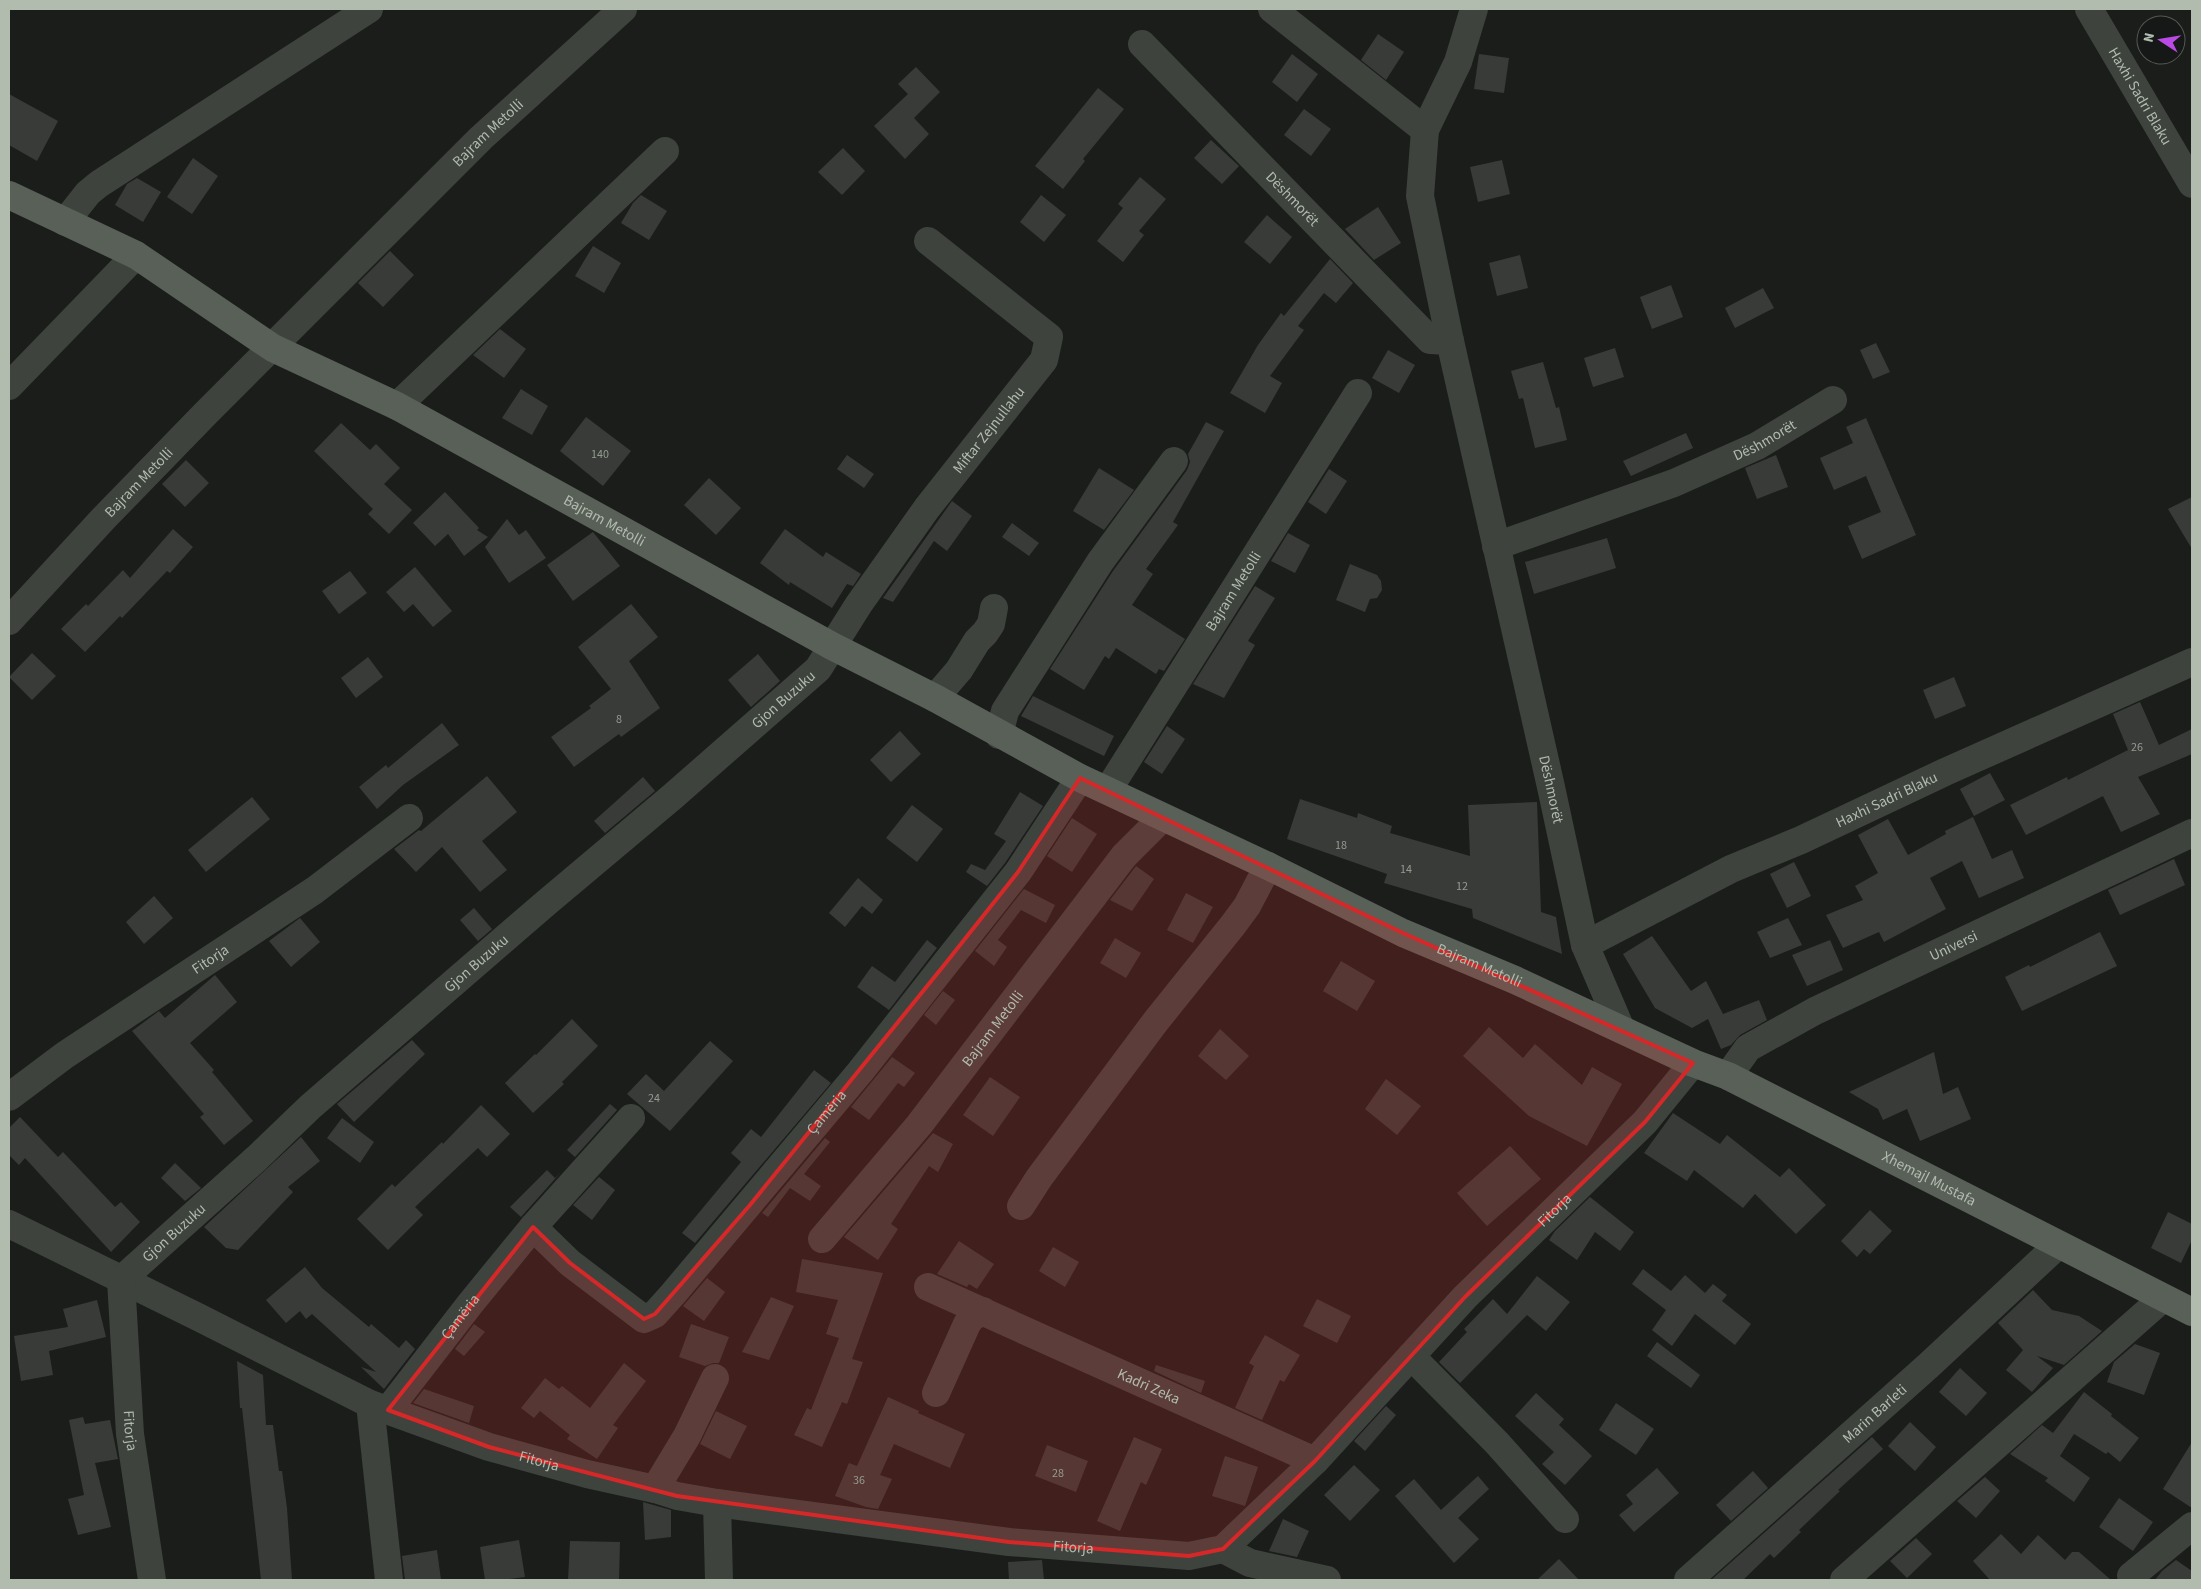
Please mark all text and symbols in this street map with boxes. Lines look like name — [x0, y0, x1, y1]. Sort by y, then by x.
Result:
north arrow — [2136, 15, 2186, 65]
text: N — [2139, 31, 2160, 44]
street label: Haxhi Sadri Blaku — [2103, 43, 2177, 149]
street label: Bajram Metolli — [448, 94, 528, 171]
street label: Dëshmorët — [1261, 167, 1324, 231]
street label: Miftar Zejnullahu — [948, 382, 1030, 478]
street label: Dëshmorët — [1730, 414, 1800, 466]
street label: Bajram Metolli — [100, 442, 178, 522]
house number: 140 — [591, 446, 609, 463]
street label: Bajram Metolli — [560, 489, 649, 552]
street label: Bajram Metolli — [1200, 547, 1266, 635]
street label: Gjon Buzuku — [747, 665, 820, 733]
house number: 8 — [616, 711, 622, 728]
house number: 26 — [2131, 739, 2143, 756]
street label: Dëshmorët — [1534, 753, 1569, 825]
street label: Haxhi Sadri Blaku — [1832, 767, 1941, 833]
house number: 18 — [1335, 837, 1347, 854]
house number: 14 — [1400, 861, 1412, 878]
house number: 12 — [1456, 878, 1468, 895]
street label: Universi — [1926, 925, 1981, 966]
street label: Gjon Buzuku — [439, 929, 513, 997]
street label: Bajram Metolli — [1434, 938, 1526, 992]
street label: Fitorja — [187, 939, 233, 979]
street label: Bajram Metolli — [957, 986, 1028, 1071]
street label: Çamëria — [801, 1085, 851, 1139]
house number: 24 — [648, 1090, 660, 1107]
street label: Xhemajl Mustafa — [1879, 1146, 1980, 1211]
street label: Fitorja — [1533, 1188, 1576, 1232]
street label: Gjon Buzuku — [137, 1198, 210, 1267]
street label: Çamëria — [436, 1289, 485, 1344]
street label: Kadri Zeka — [1114, 1363, 1183, 1409]
street label: Marin Barleti — [1838, 1379, 1911, 1448]
street label: Fitorja — [118, 1410, 143, 1452]
street label: Fitorja — [517, 1445, 562, 1476]
house number: 28 — [1052, 1465, 1064, 1482]
house number: 36 — [853, 1472, 865, 1489]
street label: Fitorja — [1052, 1535, 1094, 1559]

